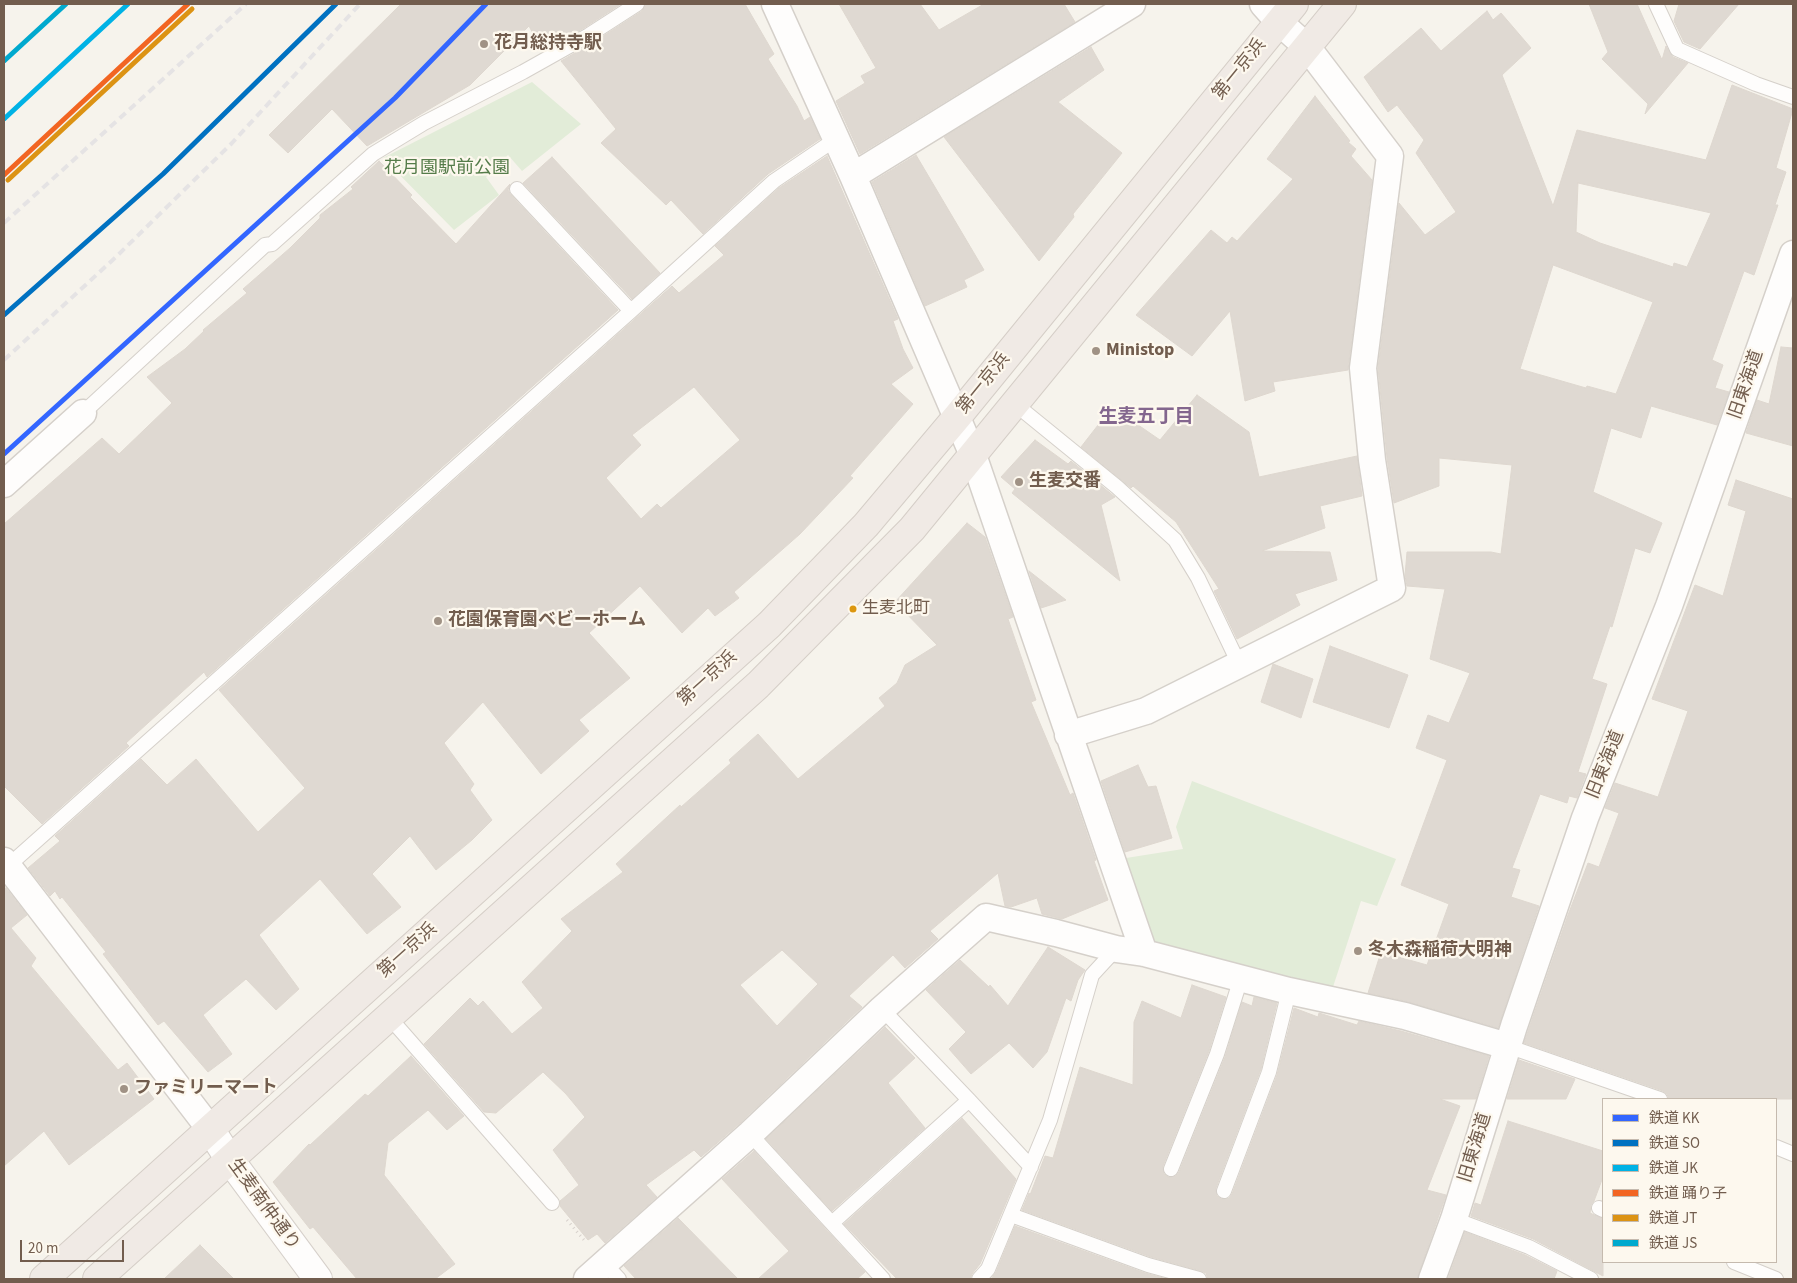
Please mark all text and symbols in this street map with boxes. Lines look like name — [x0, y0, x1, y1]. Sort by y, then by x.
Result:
place label: 花月総持寺駅 — [494, 33, 602, 55]
street label: 第一京浜 — [1209, 35, 1271, 105]
marker: 花月総持寺駅 — [478, 38, 490, 50]
park label: 花月園駅前公園 — [384, 158, 510, 180]
place label: Ministop — [1106, 340, 1174, 362]
marker: Ministop — [1090, 345, 1102, 357]
street label: 旧東海道 — [1725, 347, 1769, 423]
street label: 第一京浜 — [953, 349, 1015, 419]
district label: 生麦五丁目 — [1099, 407, 1193, 429]
place label: 生麦交番 — [1029, 471, 1101, 493]
marker: 生麦交番 — [1013, 476, 1025, 488]
place label: 生麦北町 — [862, 599, 930, 619]
marker: 生麦北町 — [848, 604, 858, 614]
place label: 花園保育園ベビーホーム — [448, 610, 646, 632]
marker: 花園保育園ベビーホーム — [432, 615, 444, 627]
street label: 第一京浜 — [674, 647, 742, 711]
street label: 旧東海道 — [1583, 728, 1629, 802]
street label: 第一京浜 — [374, 919, 442, 983]
place label: 冬木森稲荷大明神 — [1368, 940, 1512, 962]
marker: 冬木森稲荷大明神 — [1352, 945, 1364, 957]
place label: ファミリーマート — [134, 1078, 278, 1100]
marker: ファミリーマート — [118, 1083, 130, 1095]
legend — [1602, 1098, 1777, 1263]
text: 鉄道 KK — [1649, 1108, 1699, 1129]
street label: 旧東海道 — [1455, 1110, 1497, 1186]
text: 鉄道 SO — [1649, 1133, 1700, 1154]
street label: 生麦南仲通り — [223, 1155, 303, 1255]
text: 鉄道 JK — [1649, 1158, 1698, 1179]
text: 鉄道 踊り子 — [1649, 1183, 1727, 1204]
text: 鉄道 JT — [1649, 1208, 1697, 1229]
scale bar — [22, 1230, 126, 1262]
text: 鉄道 JS — [1649, 1233, 1697, 1254]
text: 20 m — [28, 1238, 58, 1259]

